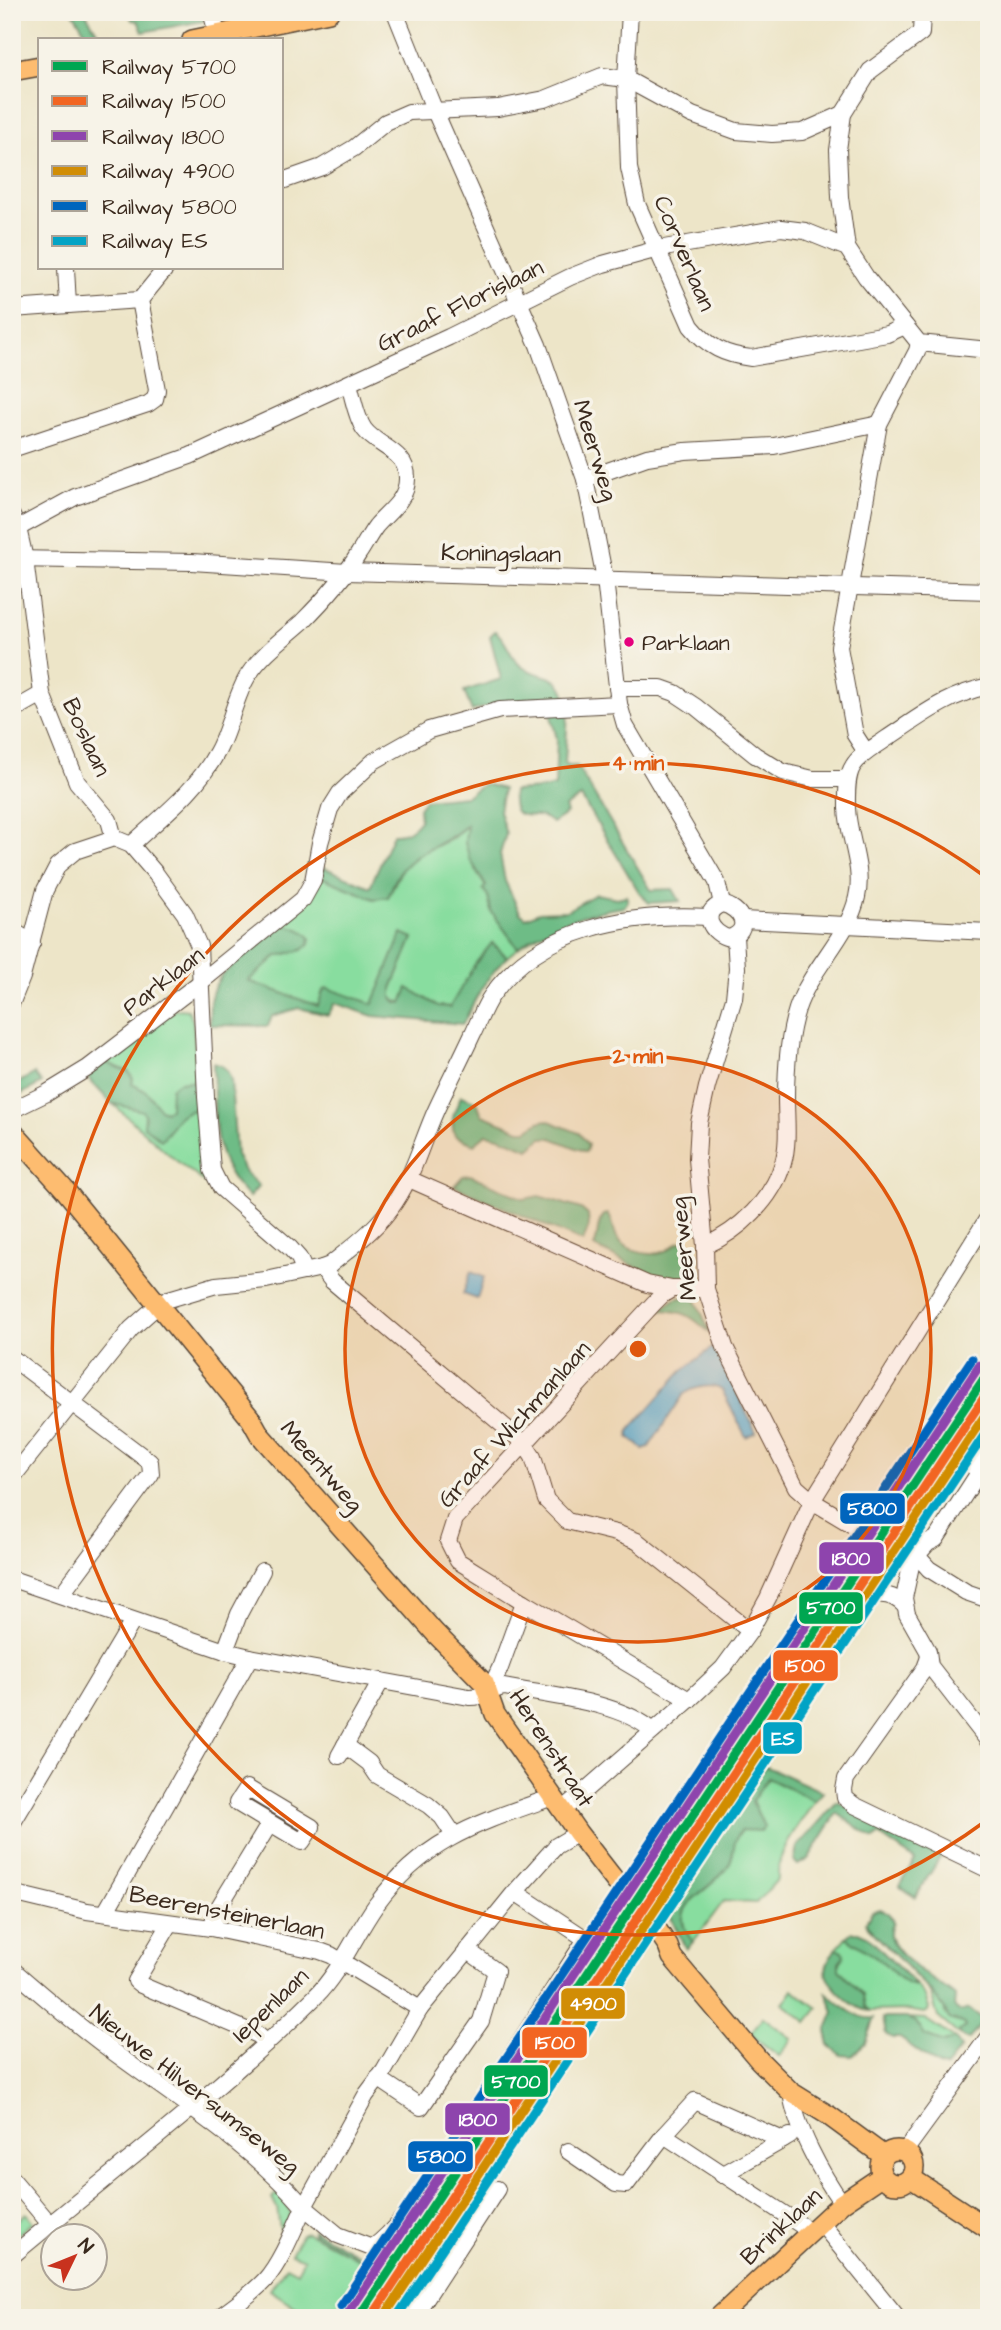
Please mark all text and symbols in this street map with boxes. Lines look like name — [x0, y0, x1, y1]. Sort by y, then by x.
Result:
legend — [38, 38, 284, 270]
text: Railway 5700 — [102, 53, 236, 84]
text: Railway 1500 — [102, 87, 226, 118]
text: Railway 1800 — [102, 123, 225, 154]
text: Railway 4900 — [102, 157, 234, 188]
street label: Corverlaan — [644, 190, 724, 316]
text: Railway 5800 — [102, 193, 237, 224]
text: Railway ES — [102, 227, 208, 258]
street label: Graaf Florislaan — [372, 251, 549, 361]
street label: Meerweg — [563, 396, 626, 505]
street label: Koningslaan — [441, 536, 561, 573]
place label: Parklaan — [642, 628, 730, 659]
marker: Parklaan — [622, 635, 636, 649]
street label: Boslaan — [53, 693, 119, 782]
text: 4 min — [612, 749, 665, 778]
street label: Parklaan — [115, 939, 212, 1025]
text: 2 min — [612, 1042, 664, 1071]
street label: Meerweg — [662, 1195, 707, 1302]
street label: Graaf Wichmanlaan — [430, 1334, 599, 1516]
centre of rings — [626, 1337, 650, 1361]
street label: Meentweg — [271, 1413, 371, 1521]
line badge: 5800 — [839, 1492, 906, 1525]
text: 5800 — [847, 1496, 897, 1523]
line badge: 1800 — [818, 1541, 885, 1575]
text: 1800 — [832, 1546, 870, 1573]
line badge: 5700 — [798, 1591, 864, 1625]
text: 5700 — [806, 1595, 856, 1622]
line badge: 1500 — [772, 1649, 839, 1682]
text: 1500 — [785, 1653, 825, 1680]
street label: Herenstraat — [500, 1683, 602, 1815]
line badge: ES — [762, 1721, 803, 1755]
text: ES — [771, 1726, 795, 1753]
street label: Beerensteinerlaan — [126, 1877, 327, 1949]
street label: Iepenlaan — [225, 1960, 317, 2051]
line badge: 4900 — [560, 1987, 626, 2020]
text: 4900 — [569, 1991, 617, 2018]
street label: Nieuwe Hilversumseweg — [81, 1997, 307, 2184]
line badge: 1500 — [521, 2026, 588, 2059]
text: 1500 — [535, 2030, 575, 2057]
line badge: 5700 — [483, 2064, 549, 2098]
text: 5700 — [491, 2069, 541, 2096]
line badge: 1800 — [444, 2102, 511, 2136]
text: 1800 — [459, 2107, 497, 2134]
line badge: 5800 — [407, 2140, 474, 2173]
text: 5800 — [416, 2144, 466, 2171]
street label: Brinklaan — [733, 2180, 830, 2274]
north arrow — [38, 2222, 108, 2292]
text: N — [71, 2233, 99, 2260]

